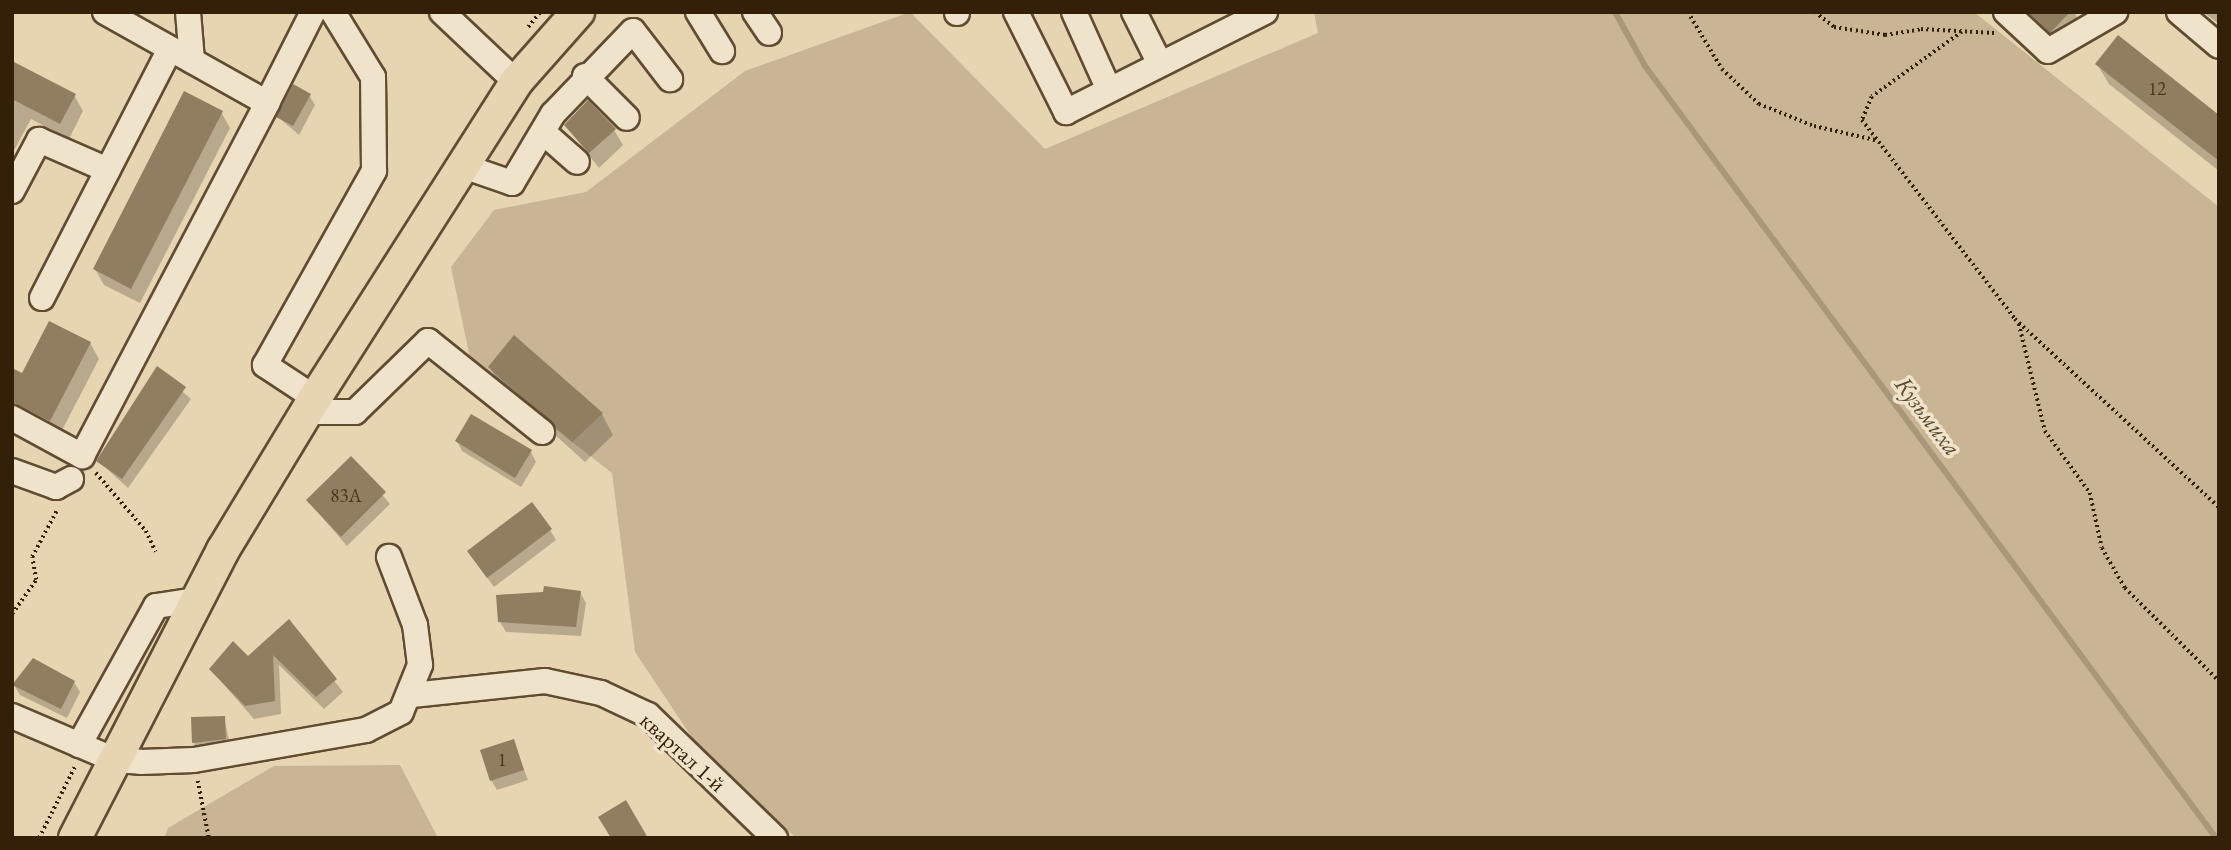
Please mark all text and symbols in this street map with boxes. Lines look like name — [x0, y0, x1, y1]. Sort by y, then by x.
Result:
house number: 12 — [2148, 78, 2166, 100]
water label: Кузьмиха — [1889, 371, 1967, 461]
house number: 83А — [330, 485, 362, 507]
street label: квартал 1-й — [635, 706, 731, 798]
house number: 1 — [497, 749, 507, 771]

